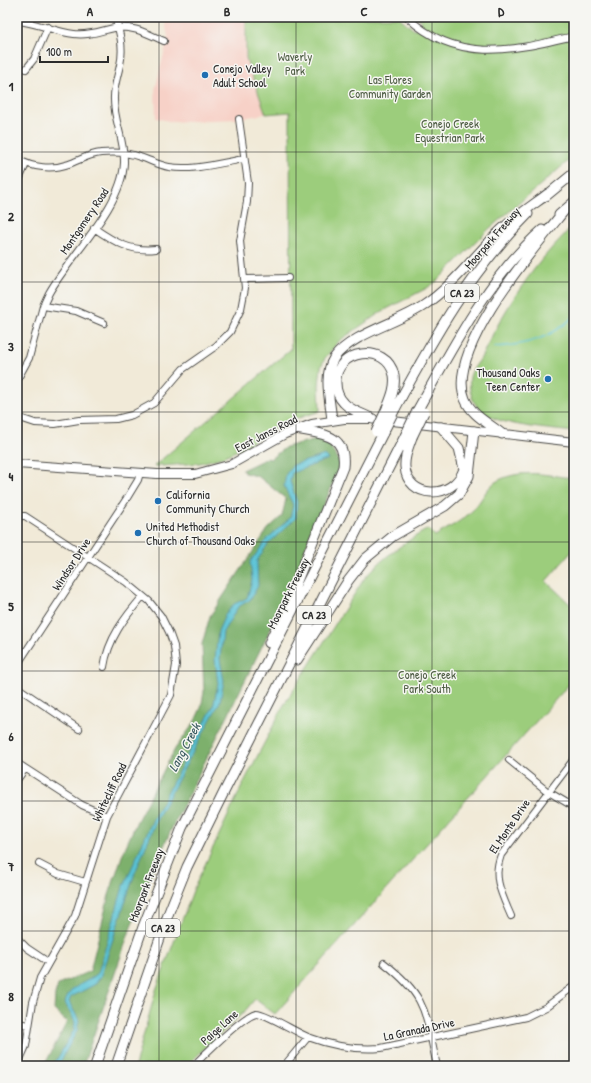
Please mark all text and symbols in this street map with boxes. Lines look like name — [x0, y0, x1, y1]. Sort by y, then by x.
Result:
text: A — [87, 2, 94, 20]
text: B — [224, 2, 231, 20]
text: C — [360, 2, 368, 20]
text: D — [498, 2, 505, 20]
scale bar — [40, 38, 108, 64]
text: 100 m — [46, 43, 72, 60]
park label: Waverly Park — [278, 48, 312, 79]
place label: Conejo Valley Adult School — [213, 60, 272, 91]
marker: Conejo Valley Adult School — [200, 70, 210, 80]
park label: Las Flores Community Garden — [349, 71, 431, 102]
text: 1 — [9, 77, 14, 95]
park label: Conejo Creek Equestrian Park — [415, 115, 485, 146]
street label: Montgomery Road — [55, 184, 113, 258]
street label: Moorpark Freeway — [460, 203, 524, 273]
text: 2 — [8, 207, 15, 225]
road number: CA 23 — [445, 284, 479, 302]
text: 3 — [8, 337, 14, 355]
place label: Thousand Oaks Teen Center — [477, 364, 540, 395]
marker: Thousand Oaks Teen Center — [543, 374, 553, 384]
street label: East Janss Road — [232, 410, 300, 456]
text: 4 — [9, 467, 14, 485]
place label: California Community Church — [166, 486, 249, 517]
marker: California Community Church — [153, 496, 163, 506]
place label: United Methodist Church of Thousand Oaks — [146, 518, 255, 549]
marker: United Methodist Church of Thousand Oaks — [133, 528, 143, 538]
street label: Windsor Drive — [48, 534, 94, 594]
street label: Moorpark Freeway — [263, 555, 313, 631]
text: 5 — [8, 597, 14, 615]
road number: CA 23 — [297, 606, 331, 624]
park label: Conejo Creek Park South — [398, 666, 456, 697]
water label: Lang Creek — [164, 718, 206, 775]
text: 6 — [8, 727, 14, 745]
street label: Whitecliff Road — [87, 760, 131, 824]
street label: El Monte Drive — [484, 795, 534, 857]
street label: Moorpark Freeway — [124, 846, 168, 924]
text: 7 — [7, 857, 15, 875]
road number: CA 23 — [146, 919, 180, 937]
text: 8 — [8, 987, 14, 1005]
street label: Paige Lane — [196, 1005, 242, 1049]
street label: La Granada Drive — [382, 1013, 456, 1045]

